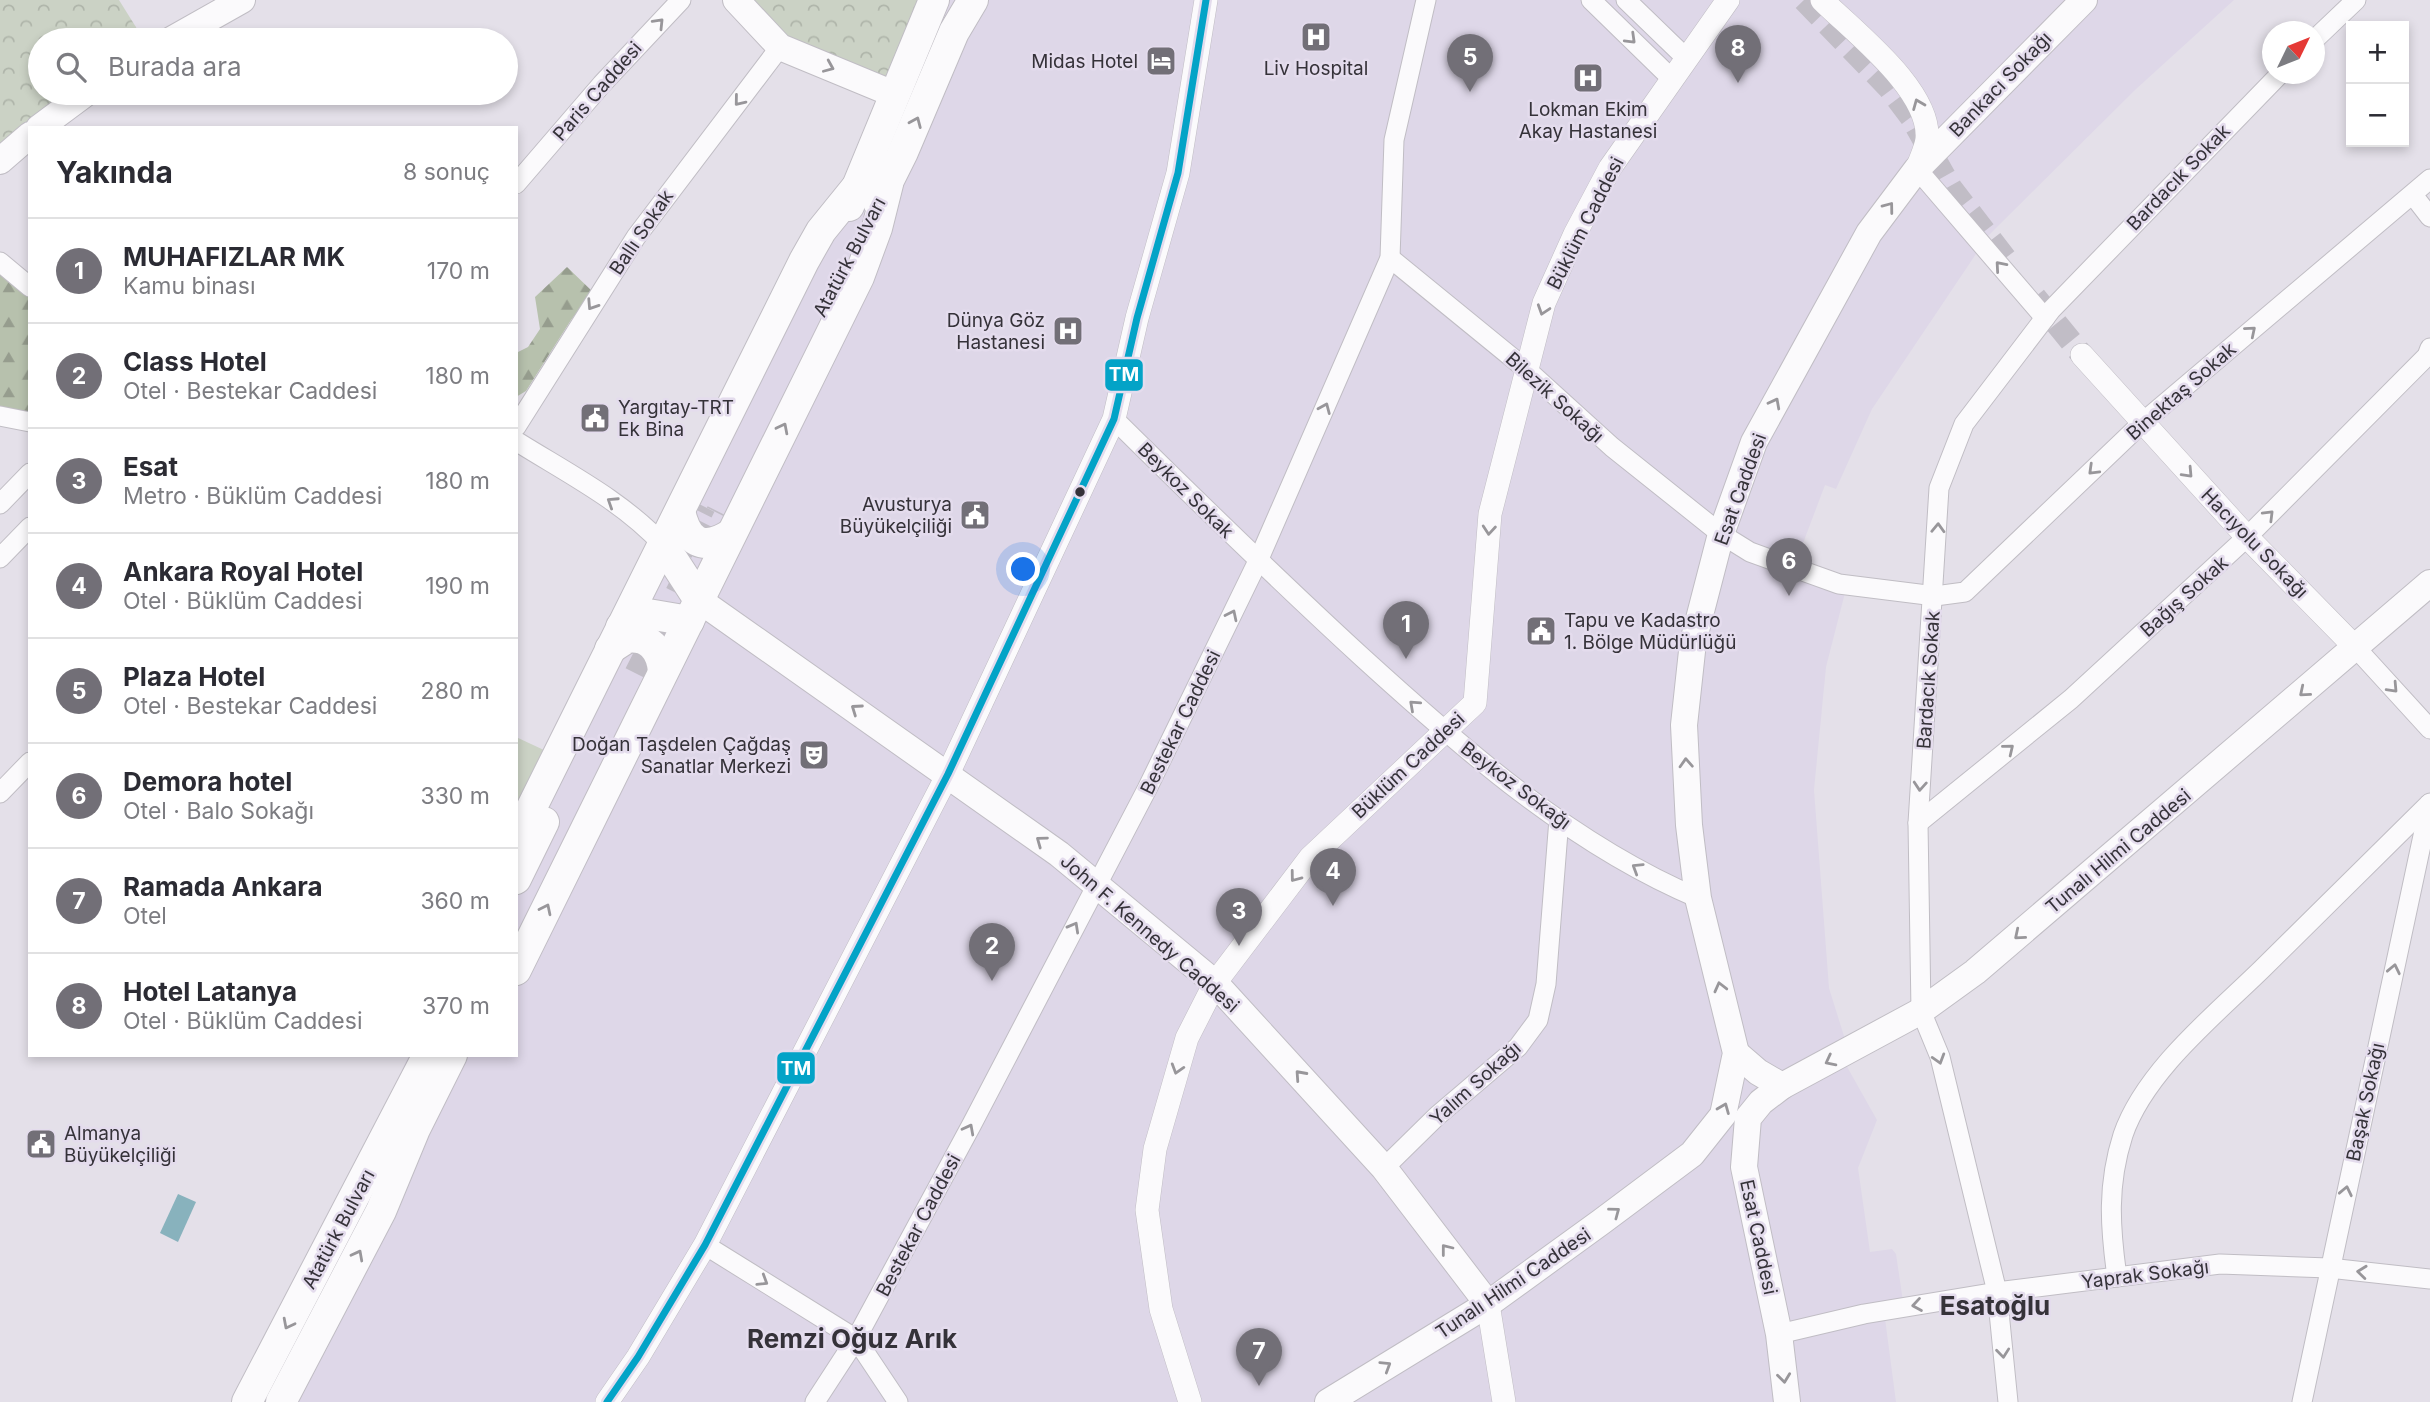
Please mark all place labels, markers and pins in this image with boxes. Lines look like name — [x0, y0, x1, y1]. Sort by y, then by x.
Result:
hospital icon: Liv Hospital — [1299, 20, 1333, 54]
pin: 8 — [1715, 25, 1761, 83]
pin: 5 — [1447, 34, 1493, 92]
hotel icon: Midas Hotel — [1144, 44, 1178, 78]
place label: Midas Hotel — [1031, 50, 1138, 73]
place label: Liv Hospital — [1264, 57, 1368, 80]
hospital icon: Lokman Ekim Akay Hastanesi — [1571, 61, 1605, 95]
place label: Lokman Ekim Akay Hastanesi — [1519, 98, 1657, 143]
place label: Dünya Göz Hastanesi — [947, 309, 1045, 354]
hospital icon: Dünya Göz Hastanesi — [1051, 314, 1085, 348]
place label: Yargıtay-TRT Ek Bina — [618, 396, 734, 441]
public building icon: Yargıtay-TRT Ek Bina — [578, 401, 612, 435]
unlabelled marker — [1073, 485, 1087, 499]
place label: Avusturya Büyükelçiliği — [840, 493, 952, 538]
public building icon: Avusturya Büyükelçiliği — [958, 498, 992, 532]
pin: 6 — [1766, 538, 1812, 596]
pin: 1 — [1383, 601, 1429, 659]
place label: Tapu ve Kadastro 1. Bölge Müdürlüğü — [1564, 609, 1736, 654]
public building icon: Tapu ve Kadastro 1. Bölge Müdürlüğü — [1524, 614, 1558, 648]
place label: Doğan Taşdelen Çağdaş Sanatlar Merkezi — [572, 733, 791, 778]
theatre icon: Doğan Taşdelen Çağdaş Sanatlar Merkezi — [797, 738, 831, 772]
pin: 4 — [1310, 848, 1356, 906]
pin: 3 — [1216, 888, 1262, 946]
pin: 2 — [969, 923, 1015, 981]
place label: Almanya Büyükelçiliği — [64, 1122, 176, 1167]
public building icon: Almanya Büyükelçiliği — [24, 1127, 58, 1161]
pin: 7 — [1236, 1328, 1282, 1386]

